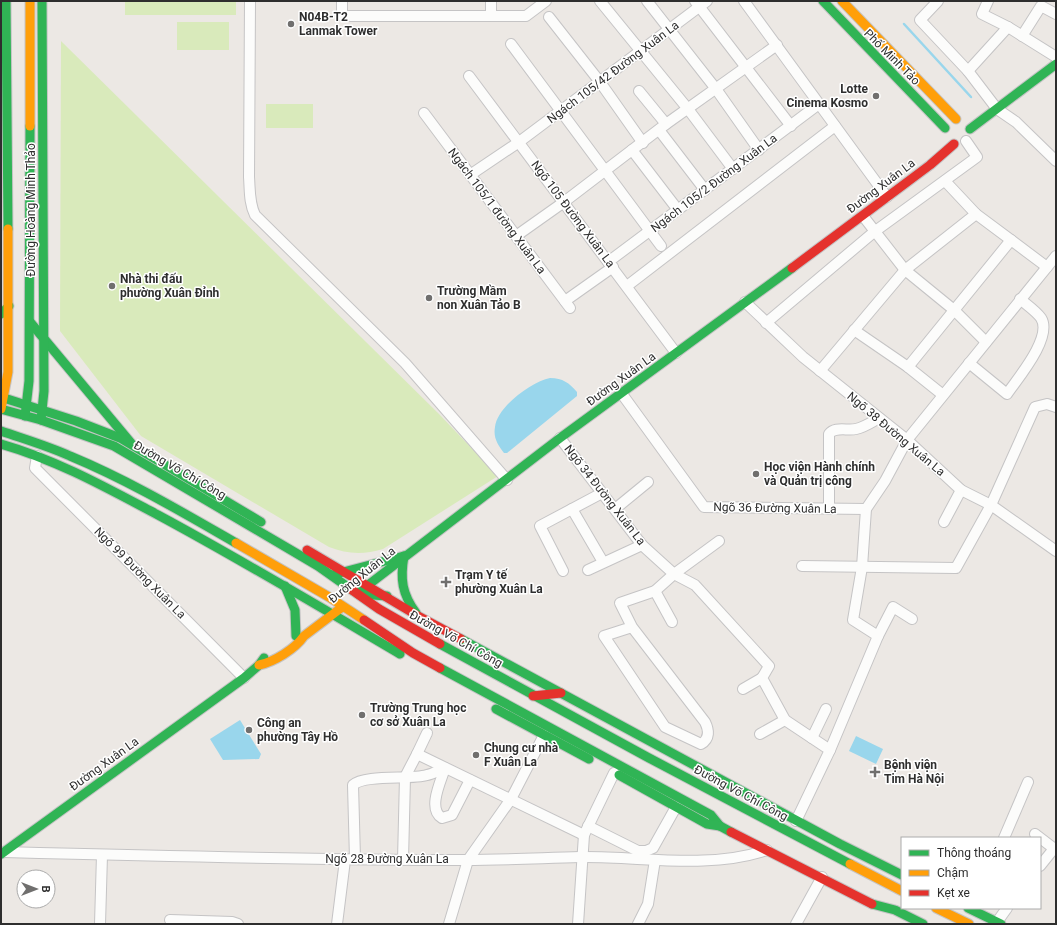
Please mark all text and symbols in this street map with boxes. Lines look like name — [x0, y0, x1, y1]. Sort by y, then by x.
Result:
place label: N04B-T2 Lanmak Tower — [299, 10, 378, 38]
street label: Ngách 105/42 Đường Xuân La — [544, 18, 682, 126]
marker: N04B-T2 Lanmak Tower — [286, 19, 296, 29]
street label: Phố Minh Tảo — [861, 26, 923, 88]
place label: Lotte Cinema Kosmo — [786, 82, 869, 110]
marker: Lotte Cinema Kosmo — [871, 91, 881, 101]
street label: Ngách 105/2 Đường Xuân La — [648, 131, 780, 235]
street label: Đường Hoàng Minh Thảo — [24, 143, 38, 277]
street label: Ngách 105/1 đường Xuân La — [445, 145, 549, 277]
street label: Đường Xuân La — [844, 156, 918, 216]
street label: Ngõ 105 Đường Xuân La — [528, 158, 618, 270]
place label: Nhà thi đấu phường Xuân Đỉnh — [120, 272, 220, 300]
marker: Nhà thi đấu phường Xuân Đỉnh — [107, 281, 117, 291]
place label: Trường Mầm non Xuân Tảo B — [437, 284, 521, 312]
marker: Trường Mầm non Xuân Tảo B — [424, 293, 434, 303]
street label: Đường Xuân La — [584, 349, 658, 409]
street label: Ngõ 38 Đường Xuân La — [844, 389, 948, 479]
street label: Đường Võ Chí Công — [131, 438, 229, 502]
street label: Ngõ 34 Đường Xuân La — [561, 442, 649, 548]
place label: Học viện Hành chính và Quản trị công — [764, 460, 875, 488]
marker: Học viện Hành chính và Quản trị công — [751, 469, 761, 479]
street label: Ngõ 36 Đường Xuân La — [713, 500, 837, 516]
street label: Ngõ 99 Đường Xuân La — [91, 524, 189, 622]
street label: Đường Xuân La — [326, 544, 398, 606]
place label: Trạm Y tế phường Xuân La — [455, 568, 543, 596]
marker: Trạm Y tế phường Xuân La — [440, 576, 452, 588]
street label: Đường Võ Chí Công — [407, 608, 505, 670]
place label: Trường Trung học cơ sở Xuân La — [370, 701, 466, 729]
marker: Trường Trung học cơ sở Xuân La — [357, 710, 367, 720]
place label: Công an phường Tây Hồ — [257, 716, 338, 744]
marker: Công an phường Tây Hồ — [244, 725, 254, 735]
street label: Đường Xuân La — [67, 734, 141, 794]
place label: Chung cư nhà F Xuân La — [484, 741, 559, 769]
marker: Chung cư nhà F Xuân La — [471, 750, 481, 760]
place label: Bệnh viện Tim Hà Nội — [884, 758, 944, 786]
street label: Đường Võ Chí Công — [692, 762, 790, 824]
marker: Bệnh viện Tim Hà Nội — [869, 766, 881, 778]
legend — [901, 837, 1041, 909]
text: Thông thoáng — [937, 846, 1011, 860]
street label: Ngõ 28 Đường Xuân La — [325, 852, 449, 866]
text: Chậm — [937, 866, 968, 880]
north arrow — [16, 869, 56, 909]
text: B — [39, 885, 52, 893]
text: Kẹt xe — [937, 886, 970, 900]

